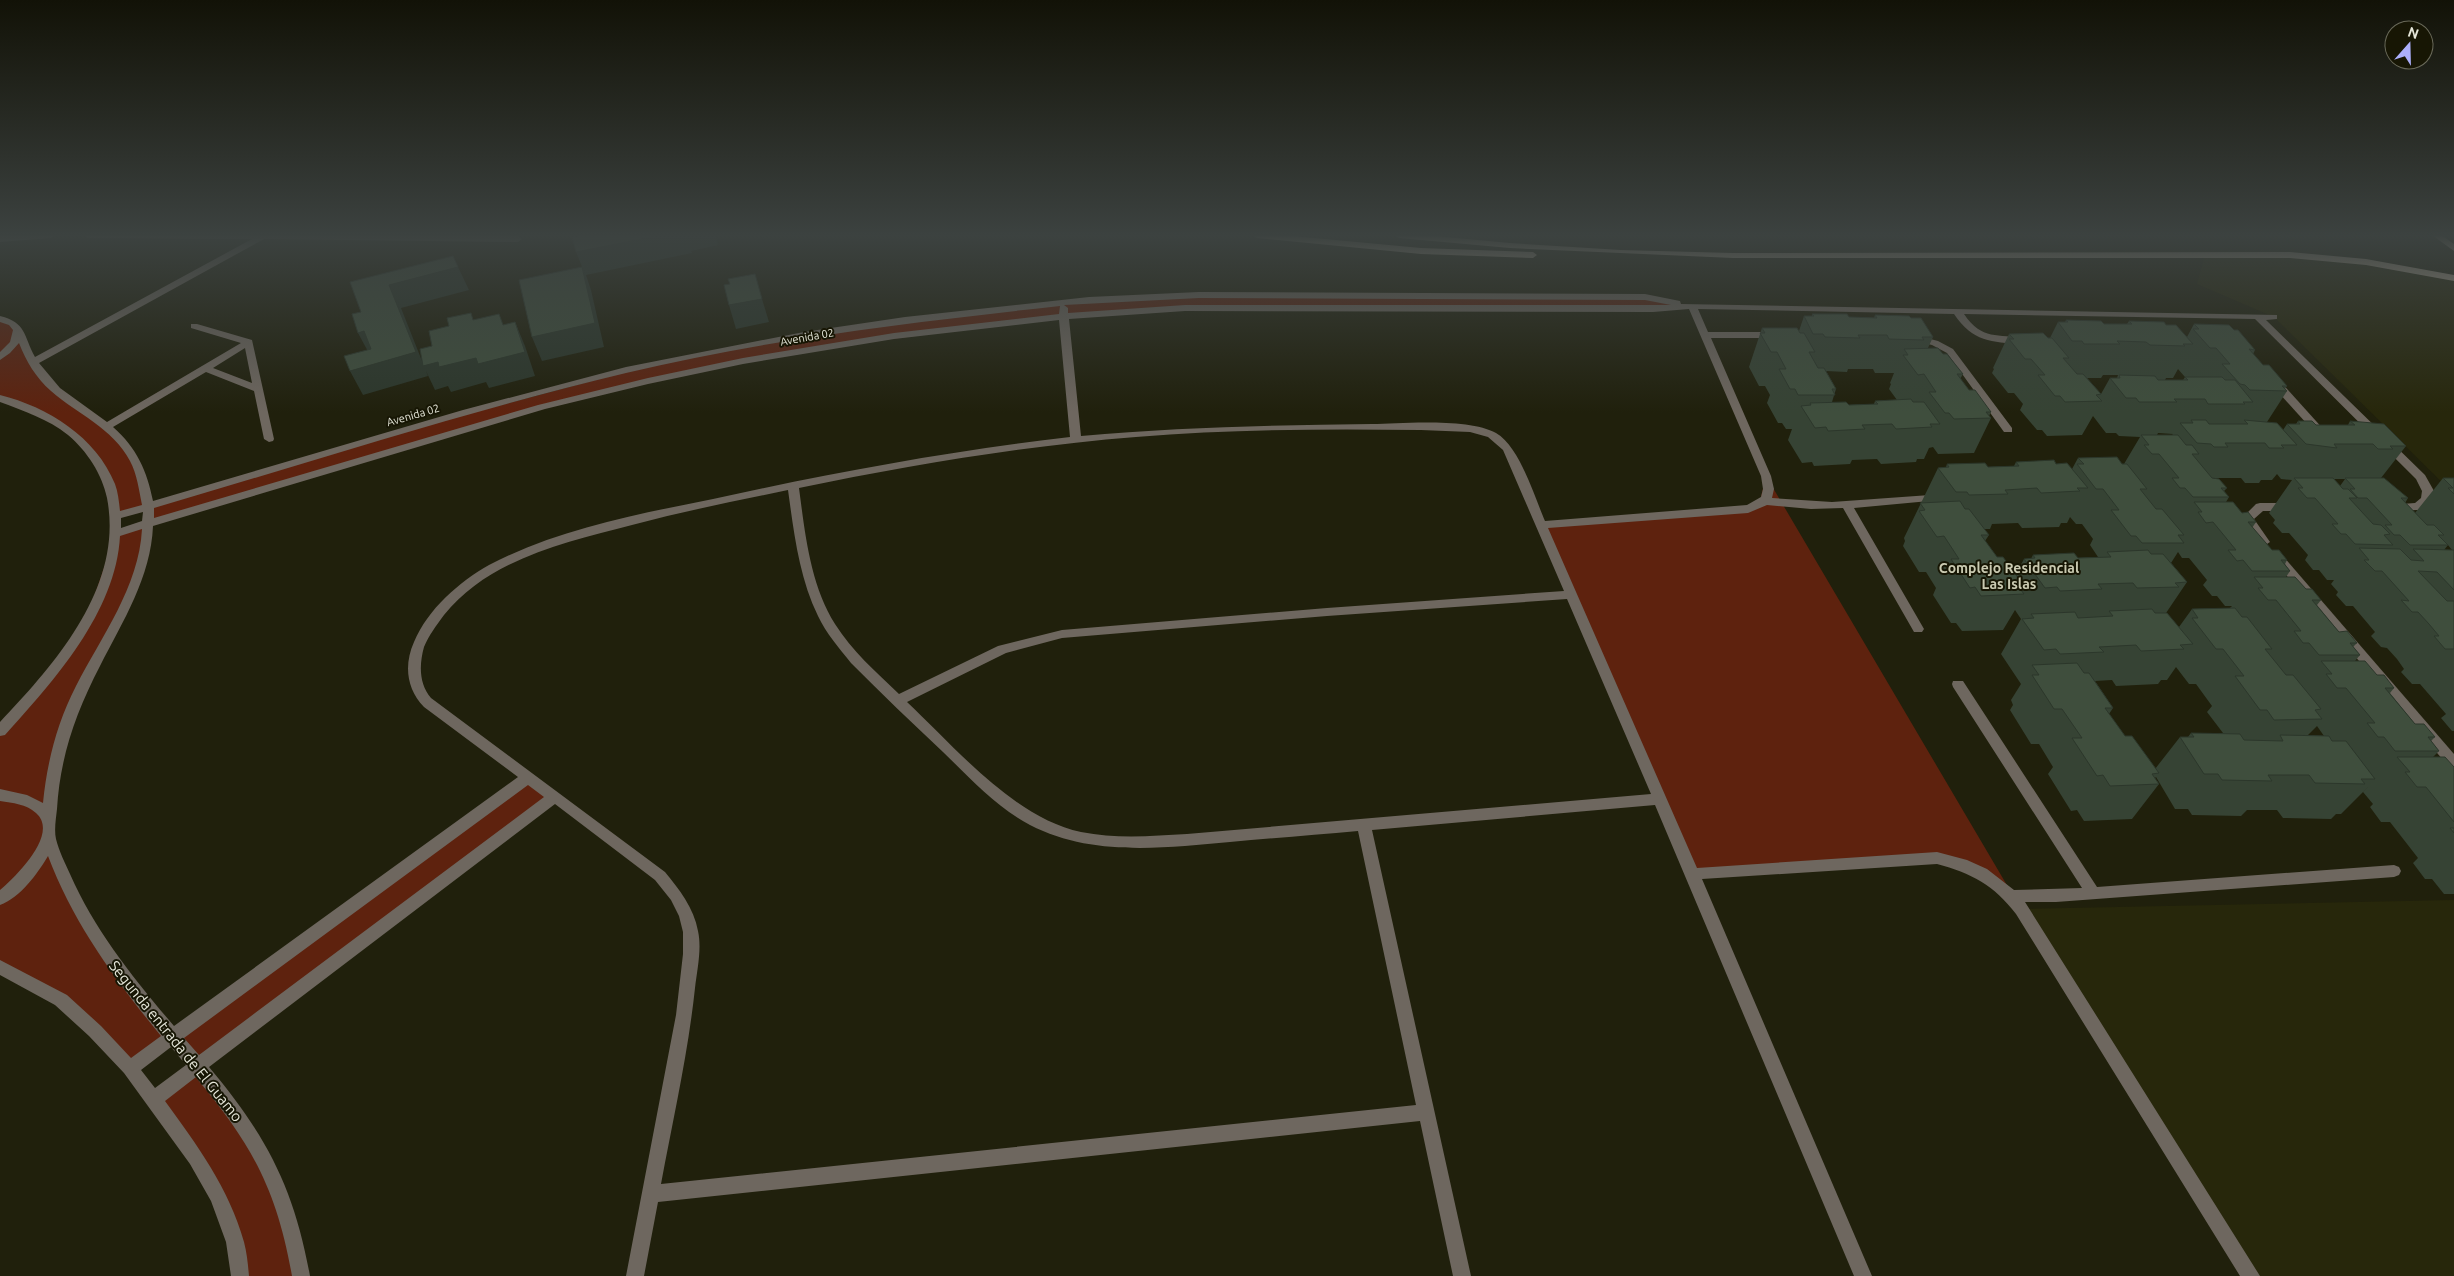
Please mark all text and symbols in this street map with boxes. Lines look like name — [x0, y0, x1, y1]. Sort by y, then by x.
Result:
north arrow — [2384, 20, 2434, 70]
text: N — [2406, 23, 2421, 42]
street label: Avenida 02 — [779, 326, 835, 348]
street label: Avenida 02 — [385, 402, 441, 428]
district label: Complejo Residencial Las Islas — [1939, 560, 2079, 592]
street label: Segunda entrada de El Guamo — [106, 957, 246, 1125]

